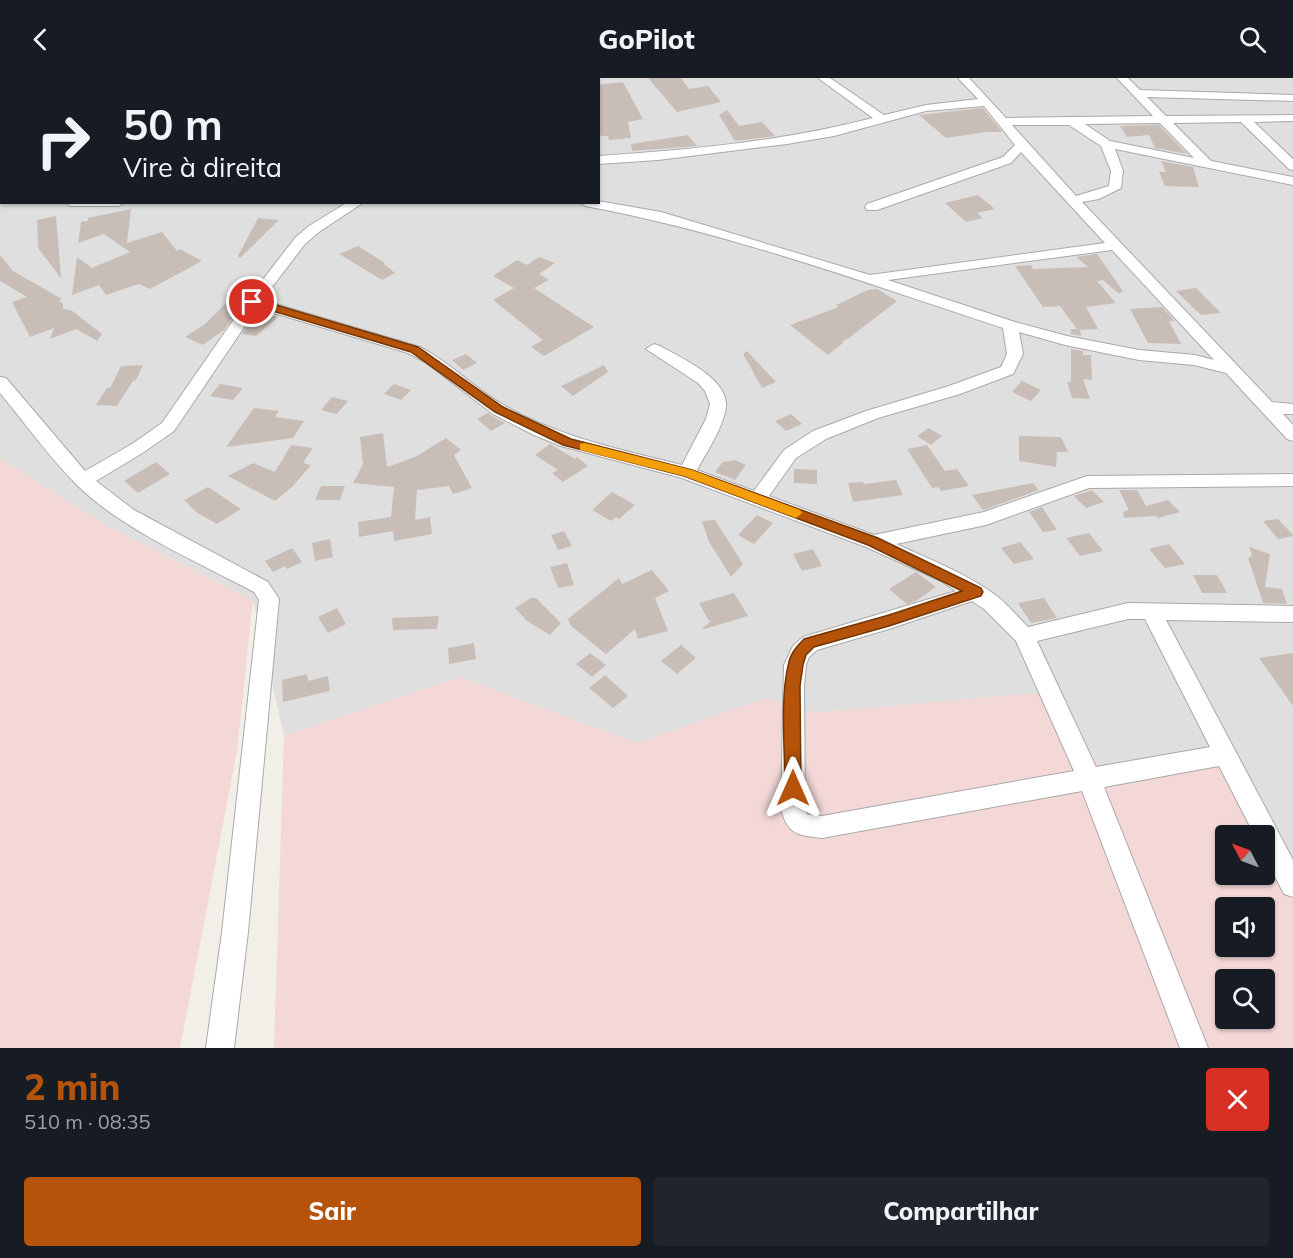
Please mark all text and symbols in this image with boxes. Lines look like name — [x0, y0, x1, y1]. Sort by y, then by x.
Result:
text: GoPilot — [598, 22, 695, 56]
icon: back — [24, 23, 57, 56]
icon: search — [1236, 23, 1269, 56]
text: 50 m — [123, 98, 223, 151]
icon: right — [24, 102, 102, 180]
text: Vire à direita — [123, 150, 282, 184]
pin — [226, 276, 277, 327]
icon: arrive — [235, 285, 268, 318]
position arrow — [761, 756, 825, 820]
north arrow — [1215, 825, 1275, 885]
map controls — [1215, 825, 1275, 1029]
button: sound — [1215, 897, 1275, 957]
button: search — [1215, 969, 1275, 1029]
text: 2 min — [24, 1064, 120, 1109]
button: close — [1206, 1068, 1269, 1131]
text: 510 m · 08:35 — [24, 1109, 150, 1134]
button: Sair — [24, 1177, 641, 1246]
button: Compartilhar — [653, 1177, 1269, 1246]

